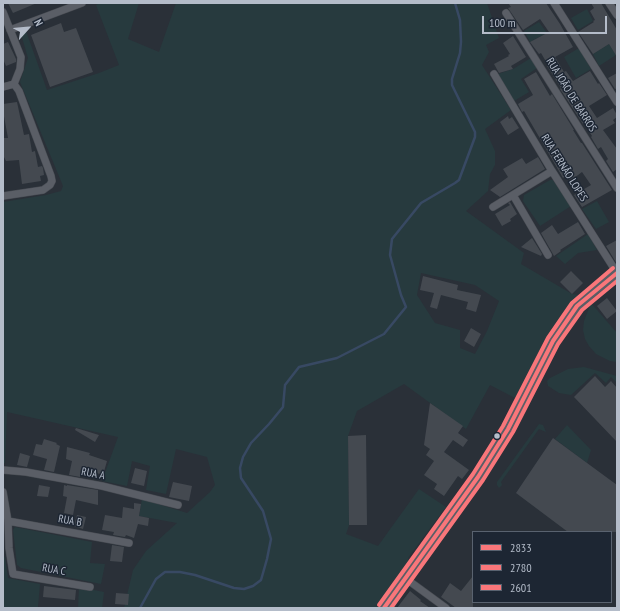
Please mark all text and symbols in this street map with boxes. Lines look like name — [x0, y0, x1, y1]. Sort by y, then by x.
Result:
north arrow — [8, 8, 48, 48]
scale bar — [484, 8, 609, 34]
text: 100 m — [489, 15, 516, 30]
text: N — [31, 17, 46, 28]
street label: RUA JOÃO DE BARROS — [543, 56, 599, 134]
street label: RUA FERNÃO LOPES — [538, 132, 590, 204]
unlabelled marker — [492, 431, 502, 441]
street label: RUA A — [80, 465, 106, 483]
street label: RUA B — [57, 512, 83, 530]
legend — [472, 531, 612, 603]
text: 2833 — [510, 540, 532, 555]
text: 2780 — [510, 560, 532, 575]
street label: RUA C — [41, 561, 67, 579]
text: 2601 — [510, 580, 532, 595]

